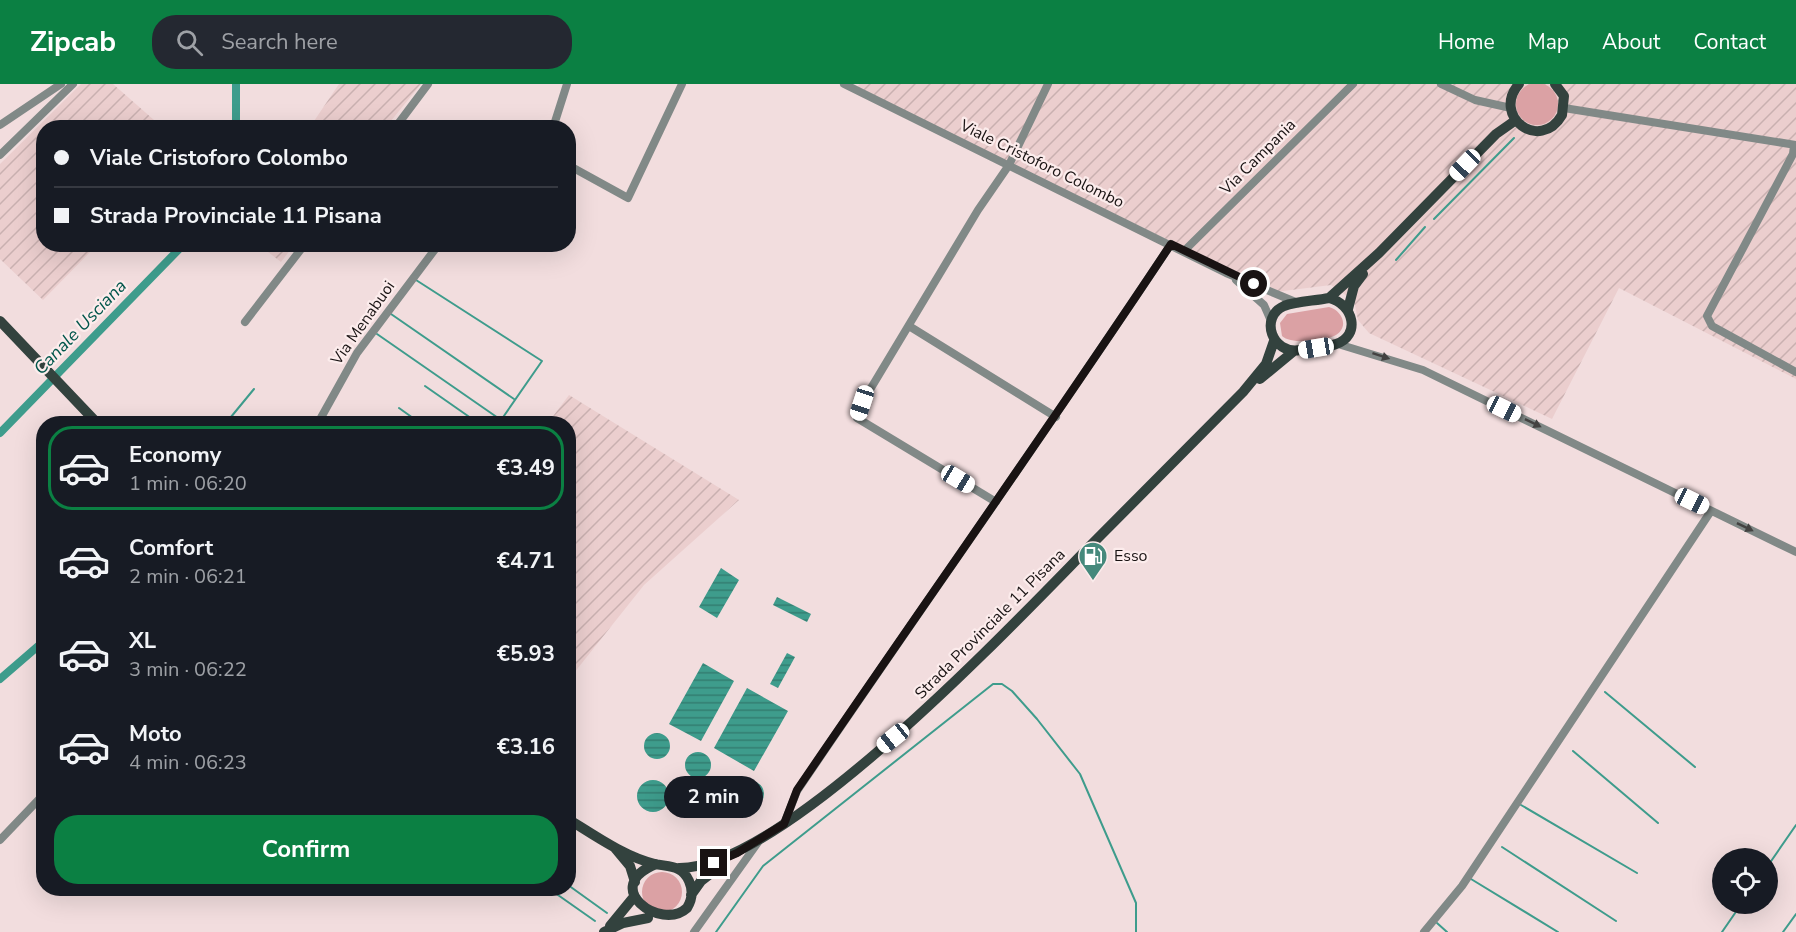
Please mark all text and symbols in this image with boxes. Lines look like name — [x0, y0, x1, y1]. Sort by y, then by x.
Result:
search box — [152, 15, 572, 69]
text: Zipcab — [30, 23, 116, 61]
icon: search — [173, 26, 206, 59]
text: Search here — [221, 27, 338, 57]
text: Home — [1438, 28, 1495, 56]
text: Map — [1528, 28, 1569, 56]
text: About — [1602, 28, 1660, 56]
text: Contact — [1693, 28, 1766, 56]
street label: Viale Cristoforo Colombo — [955, 114, 1128, 213]
street label: Via Campania — [1214, 114, 1301, 201]
text: Viale Cristoforo Colombo — [90, 143, 348, 173]
car — [1446, 146, 1484, 184]
text: Strada Provinciale 11 Pisana — [90, 201, 382, 231]
route start — [1240, 270, 1267, 297]
water label: Canale Usciana — [28, 274, 132, 380]
street label: Via Menabuoi — [325, 277, 400, 370]
car — [1297, 336, 1335, 360]
one-way arrow — [1372, 352, 1390, 361]
car — [848, 383, 876, 423]
car — [1484, 393, 1524, 425]
one-way arrow — [1524, 418, 1541, 427]
text: Economy — [129, 440, 221, 470]
icon: car — [57, 441, 111, 495]
text: €3.49 — [497, 453, 555, 483]
car — [938, 462, 978, 496]
text: 1 min · 06:20 — [129, 470, 247, 497]
car — [1672, 485, 1712, 517]
one-way arrow — [1737, 523, 1754, 532]
text: Comfort — [129, 533, 213, 563]
icon: car — [57, 534, 111, 588]
fuel station icon: Esso — [1077, 540, 1109, 582]
street label: Strada Provinciale 11 Pisana — [910, 544, 1070, 704]
place label: Esso — [1114, 545, 1148, 567]
text: €4.71 — [497, 546, 555, 576]
text: 2 min · 06:21 — [129, 563, 247, 590]
text: XL — [129, 626, 156, 656]
icon: car — [57, 627, 111, 681]
text: €5.93 — [497, 639, 555, 669]
text: 3 min · 06:22 — [129, 656, 247, 683]
text: Moto — [129, 719, 182, 749]
icon: car — [57, 720, 111, 774]
car — [873, 720, 913, 756]
text: €3.16 — [497, 732, 555, 762]
text: 4 min · 06:23 — [129, 749, 247, 776]
callout: 2 min — [664, 776, 764, 818]
text: 2 min — [688, 783, 739, 810]
button: Confirm — [54, 815, 558, 884]
map controls — [1712, 848, 1778, 914]
button: locate — [1712, 848, 1778, 914]
route end — [700, 849, 727, 876]

